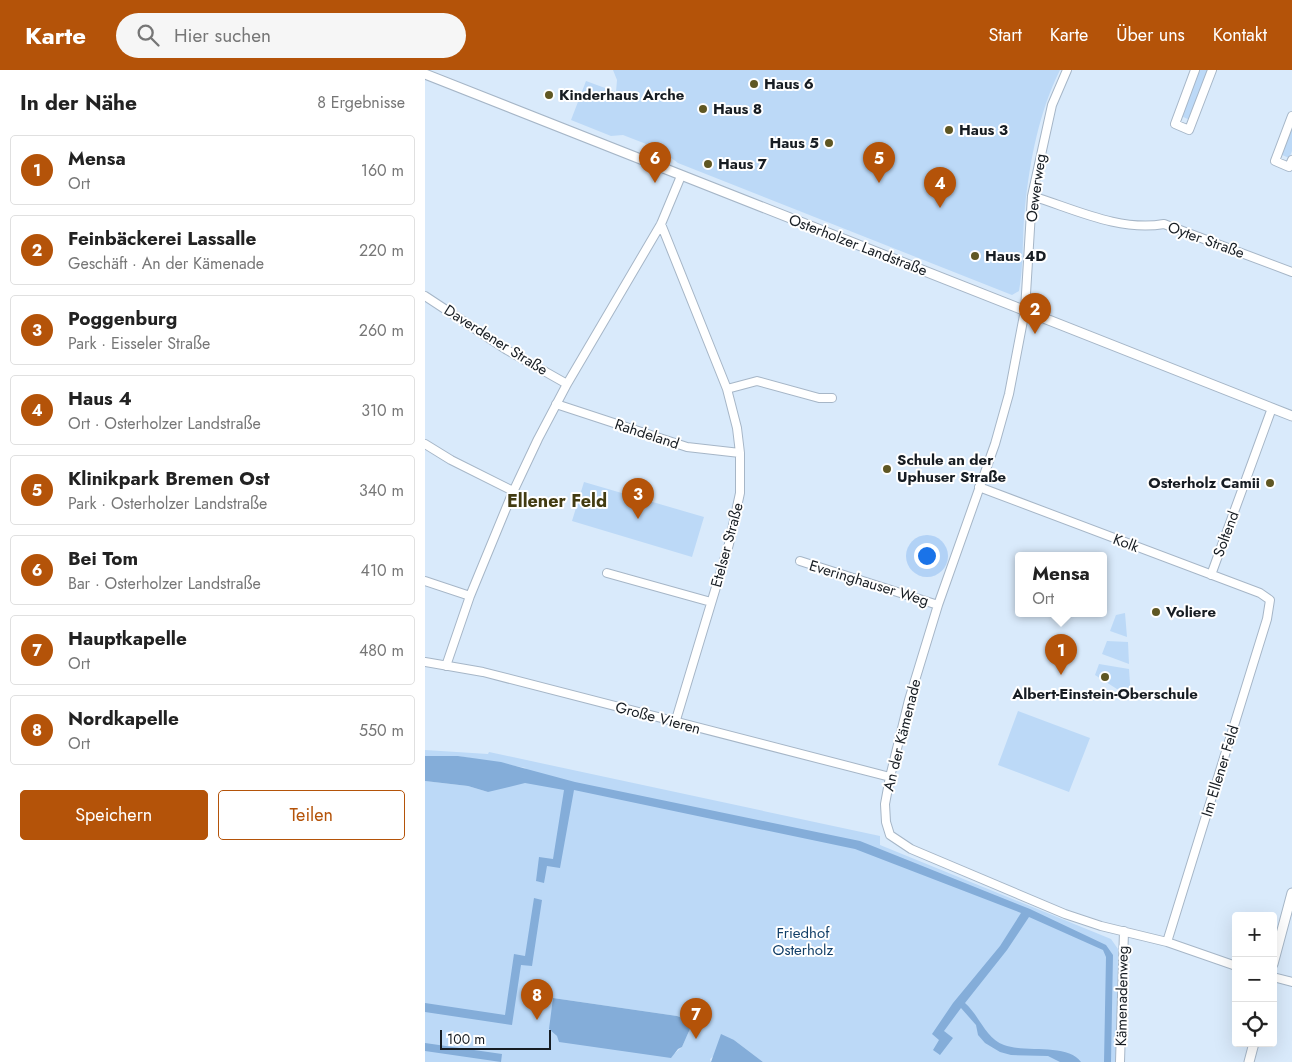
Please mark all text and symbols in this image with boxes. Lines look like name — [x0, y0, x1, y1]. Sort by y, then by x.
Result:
search box — [116, 13, 466, 58]
text: Karte — [25, 18, 86, 53]
icon: search — [134, 21, 162, 49]
text: Hier suchen — [174, 22, 271, 49]
text: Start — [988, 22, 1022, 48]
text: Karte — [1050, 22, 1088, 48]
text: Über uns — [1116, 22, 1185, 48]
text: Kontakt — [1213, 22, 1267, 48]
place label: Haus 6 — [764, 73, 814, 95]
marker: Haus 6 — [748, 78, 760, 90]
place label: Kinderhaus Arche — [559, 84, 685, 106]
text: In der Nähe — [20, 88, 137, 118]
marker: Kinderhaus Arche — [543, 89, 555, 101]
text: 8 Ergebnisse — [317, 91, 405, 114]
place label: Haus 8 — [713, 98, 762, 120]
marker: Haus 8 — [697, 103, 709, 115]
place label: Haus 3 — [959, 119, 1008, 141]
marker: Haus 3 — [943, 124, 955, 136]
place label: Haus 5 — [769, 132, 819, 154]
marker: Haus 5 — [823, 137, 835, 149]
pin: 6 — [639, 142, 671, 183]
pin: 5 — [863, 142, 895, 183]
text: Mensa — [68, 145, 126, 172]
street label: Oewerweg — [1020, 152, 1052, 224]
place label: Haus 7 — [718, 153, 768, 175]
marker: Haus 7 — [702, 158, 714, 170]
text: 1 — [33, 159, 41, 182]
text: 160 m — [361, 159, 404, 182]
pin: 4 — [924, 167, 956, 208]
text: Ort — [68, 172, 90, 195]
street label: Osterholzer Landstraße — [786, 208, 931, 282]
street label: Oyter Straße — [1165, 216, 1248, 264]
text: Feinbäckerei Lassalle — [68, 225, 256, 252]
text: 2 — [32, 239, 42, 262]
text: 220 m — [359, 239, 404, 262]
place label: Haus 4D — [985, 245, 1046, 267]
marker: Haus 4D — [969, 250, 981, 262]
text: Geschäft · An der Kämenade — [68, 252, 264, 275]
pin: 2 — [1019, 293, 1051, 334]
street label: Daverdener Straße — [440, 299, 552, 381]
text: Poggenburg — [68, 305, 177, 332]
text: 3 — [32, 319, 42, 342]
text: 260 m — [359, 319, 404, 342]
text: Park · Eisseler Straße — [68, 332, 210, 355]
text: Haus 4 — [68, 385, 132, 412]
text: 4 — [31, 399, 43, 422]
text: 310 m — [361, 399, 404, 422]
text: Ort · Osterholzer Landstraße — [68, 412, 261, 435]
street label: Rahdeland — [612, 413, 682, 455]
place label: Schule an der Uphuser Straße — [897, 449, 1006, 488]
marker: Schule an der Uphuser Straße — [881, 463, 893, 475]
text: Klinikpark Bremen Ost — [68, 465, 270, 492]
place label: Osterholz Camii — [1148, 472, 1260, 494]
marker: Osterholz Camii — [1264, 477, 1276, 489]
pin: 3 — [622, 478, 654, 519]
text: 5 — [32, 479, 42, 502]
text: 340 m — [359, 479, 404, 502]
district label: Ellener Feld — [507, 488, 607, 514]
text: Park · Osterholzer Landstraße — [68, 492, 267, 515]
street label: Etelser Straße — [705, 500, 749, 590]
street label: Soltend — [1208, 508, 1244, 560]
street label: Kolk — [1110, 528, 1143, 558]
your location — [914, 543, 940, 569]
text: Bei Tom — [68, 545, 138, 572]
popup — [1015, 552, 1107, 617]
street label: Everinghauser Weg — [806, 554, 932, 612]
text: 6 — [32, 559, 42, 582]
text: 410 m — [361, 559, 404, 582]
text: Mensa — [1032, 560, 1090, 587]
text: Bar · Osterholzer Landstraße — [68, 572, 261, 595]
text: Ort — [1032, 587, 1054, 610]
place label: Voliere — [1165, 601, 1216, 623]
marker: Voliere — [1150, 606, 1162, 618]
text: Hauptkapelle — [68, 625, 187, 652]
pin: 1 — [1045, 634, 1077, 675]
text: 7 — [32, 639, 42, 662]
text: 480 m — [359, 639, 404, 662]
text: Ort — [68, 652, 90, 675]
marker: Albert-Einstein-Oberschule — [1099, 671, 1111, 683]
street label: An der Kämenade — [877, 676, 927, 793]
place label: Albert-Einstein-Oberschule — [1011, 683, 1198, 705]
street label: Große Vieren — [613, 696, 703, 740]
text: Nordkapelle — [68, 705, 179, 732]
text: 8 — [32, 719, 42, 742]
text: 550 m — [359, 719, 404, 742]
street label: Im Ellener Feld — [1196, 722, 1244, 820]
text: Ort — [68, 732, 90, 755]
button: Speichern — [20, 790, 208, 840]
button: Teilen — [218, 790, 405, 840]
map controls — [1232, 912, 1277, 1047]
button: + — [1232, 912, 1277, 957]
park label: Friedhof Osterholz — [773, 922, 833, 961]
street label: Kämenadenweg — [1110, 946, 1134, 1046]
button: − — [1232, 957, 1277, 1002]
pin: 8 — [521, 979, 553, 1020]
pin: 7 — [680, 998, 712, 1039]
button: locate — [1232, 1002, 1277, 1047]
scale bar — [440, 1027, 551, 1050]
text: 100 m — [447, 1029, 485, 1049]

